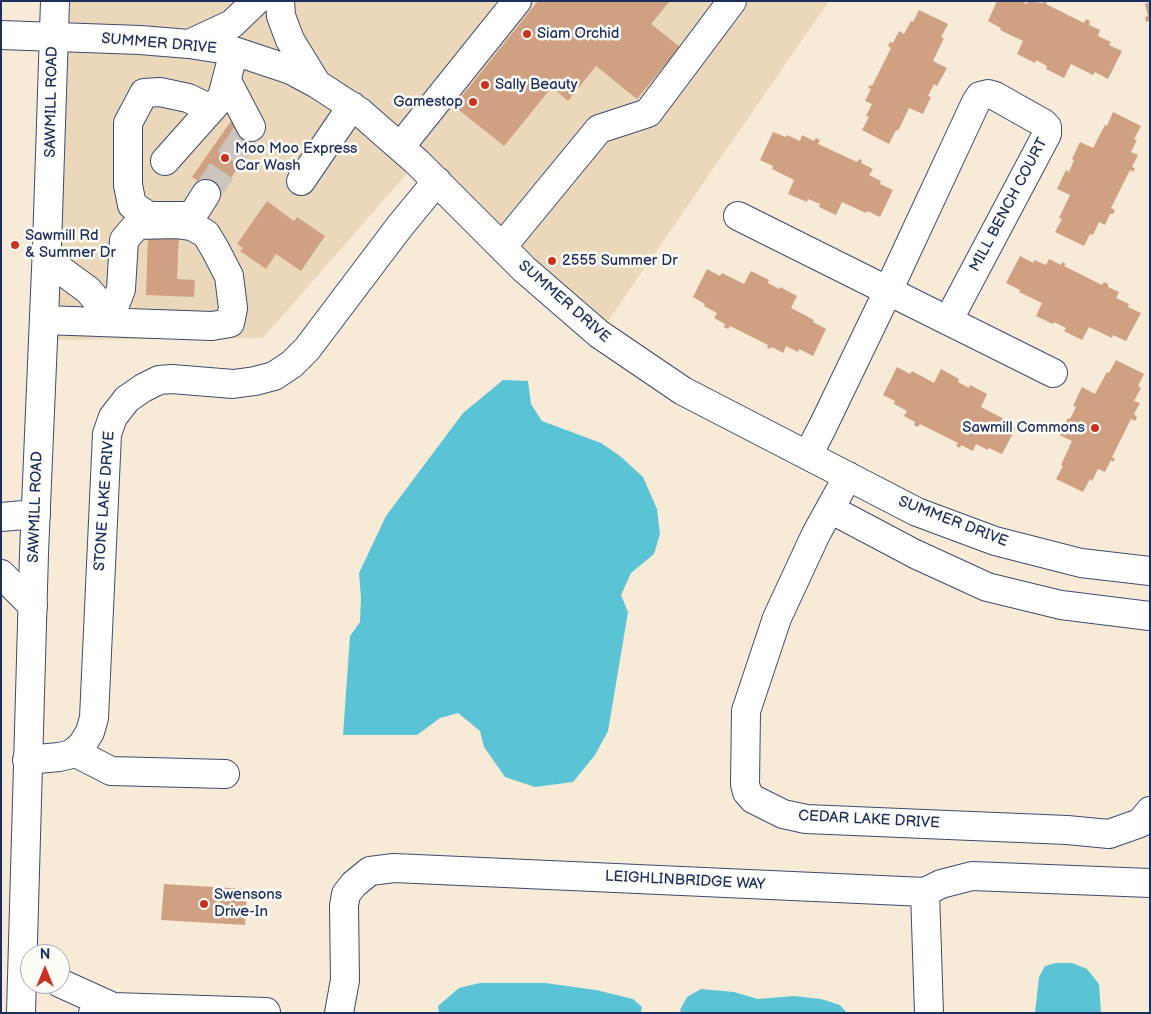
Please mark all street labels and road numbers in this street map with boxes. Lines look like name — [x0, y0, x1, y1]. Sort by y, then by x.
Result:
street label: SUMMER DRIVE — [100, 30, 218, 58]
street label: SAWMILL ROAD — [42, 46, 62, 158]
street label: MILL BENCH COURT — [966, 135, 1052, 275]
street label: SUMMER DRIVE — [514, 257, 614, 347]
street label: STONE LAKE DRIVE — [91, 430, 119, 572]
street label: SAWMILL ROAD — [25, 451, 47, 563]
street label: SUMMER DRIVE — [896, 493, 1010, 551]
street label: CEDAR LAKE DRIVE — [798, 807, 940, 833]
street label: LEIGHLINBRIDGE WAY — [604, 868, 766, 894]

